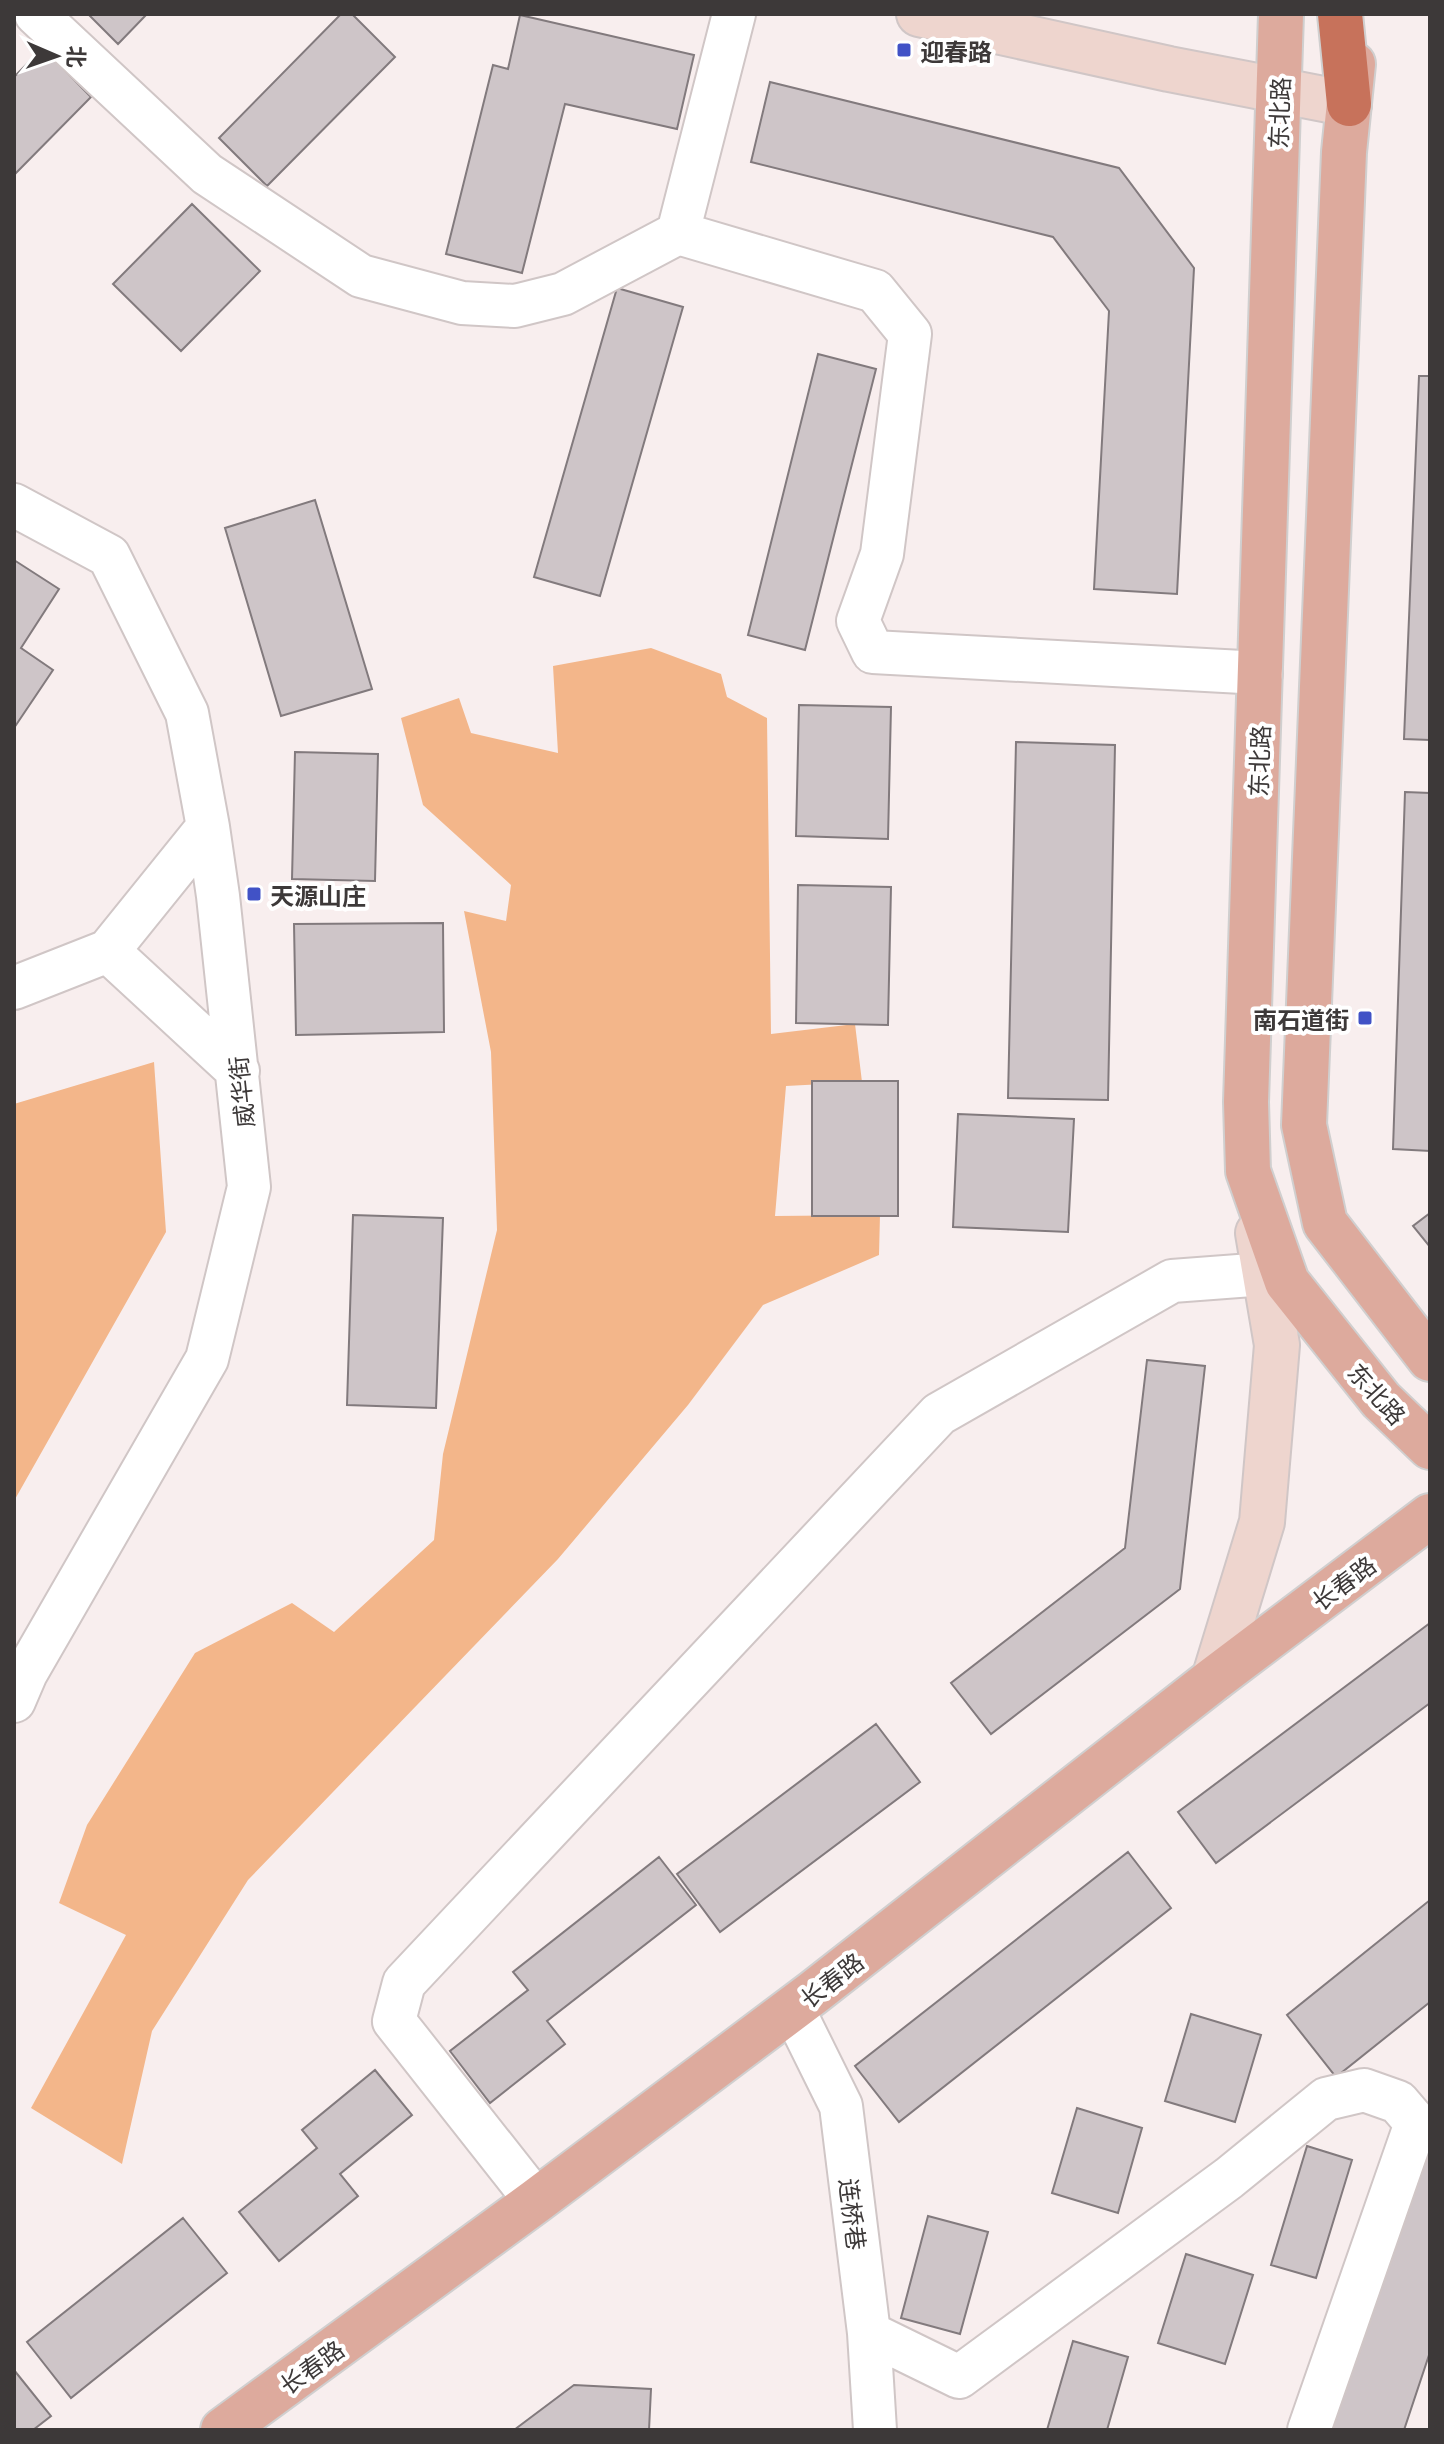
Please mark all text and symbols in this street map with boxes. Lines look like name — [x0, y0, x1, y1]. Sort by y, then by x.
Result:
north arrow — [16, 16, 96, 96]
place label: 迎春路 — [920, 33, 992, 68]
marker: 迎春路 — [895, 41, 913, 59]
text: 北 — [61, 45, 94, 68]
street label: 东北路 — [1259, 76, 1297, 150]
street label: 东北路 — [1239, 724, 1277, 798]
place label: 天源山庄 — [270, 877, 366, 912]
marker: 天源山庄 — [245, 885, 263, 903]
place label: 南石道街 — [1253, 1001, 1349, 1036]
marker: 南石道街 — [1356, 1009, 1374, 1027]
street label: 威华街 — [219, 1054, 261, 1130]
street label: 东北路 — [1341, 1355, 1415, 1431]
street label: 长春路 — [1304, 1546, 1382, 1618]
street label: 长春路 — [792, 1943, 870, 2015]
street label: 连桥巷 — [832, 2176, 876, 2252]
street label: 长春路 — [272, 2331, 350, 2401]

